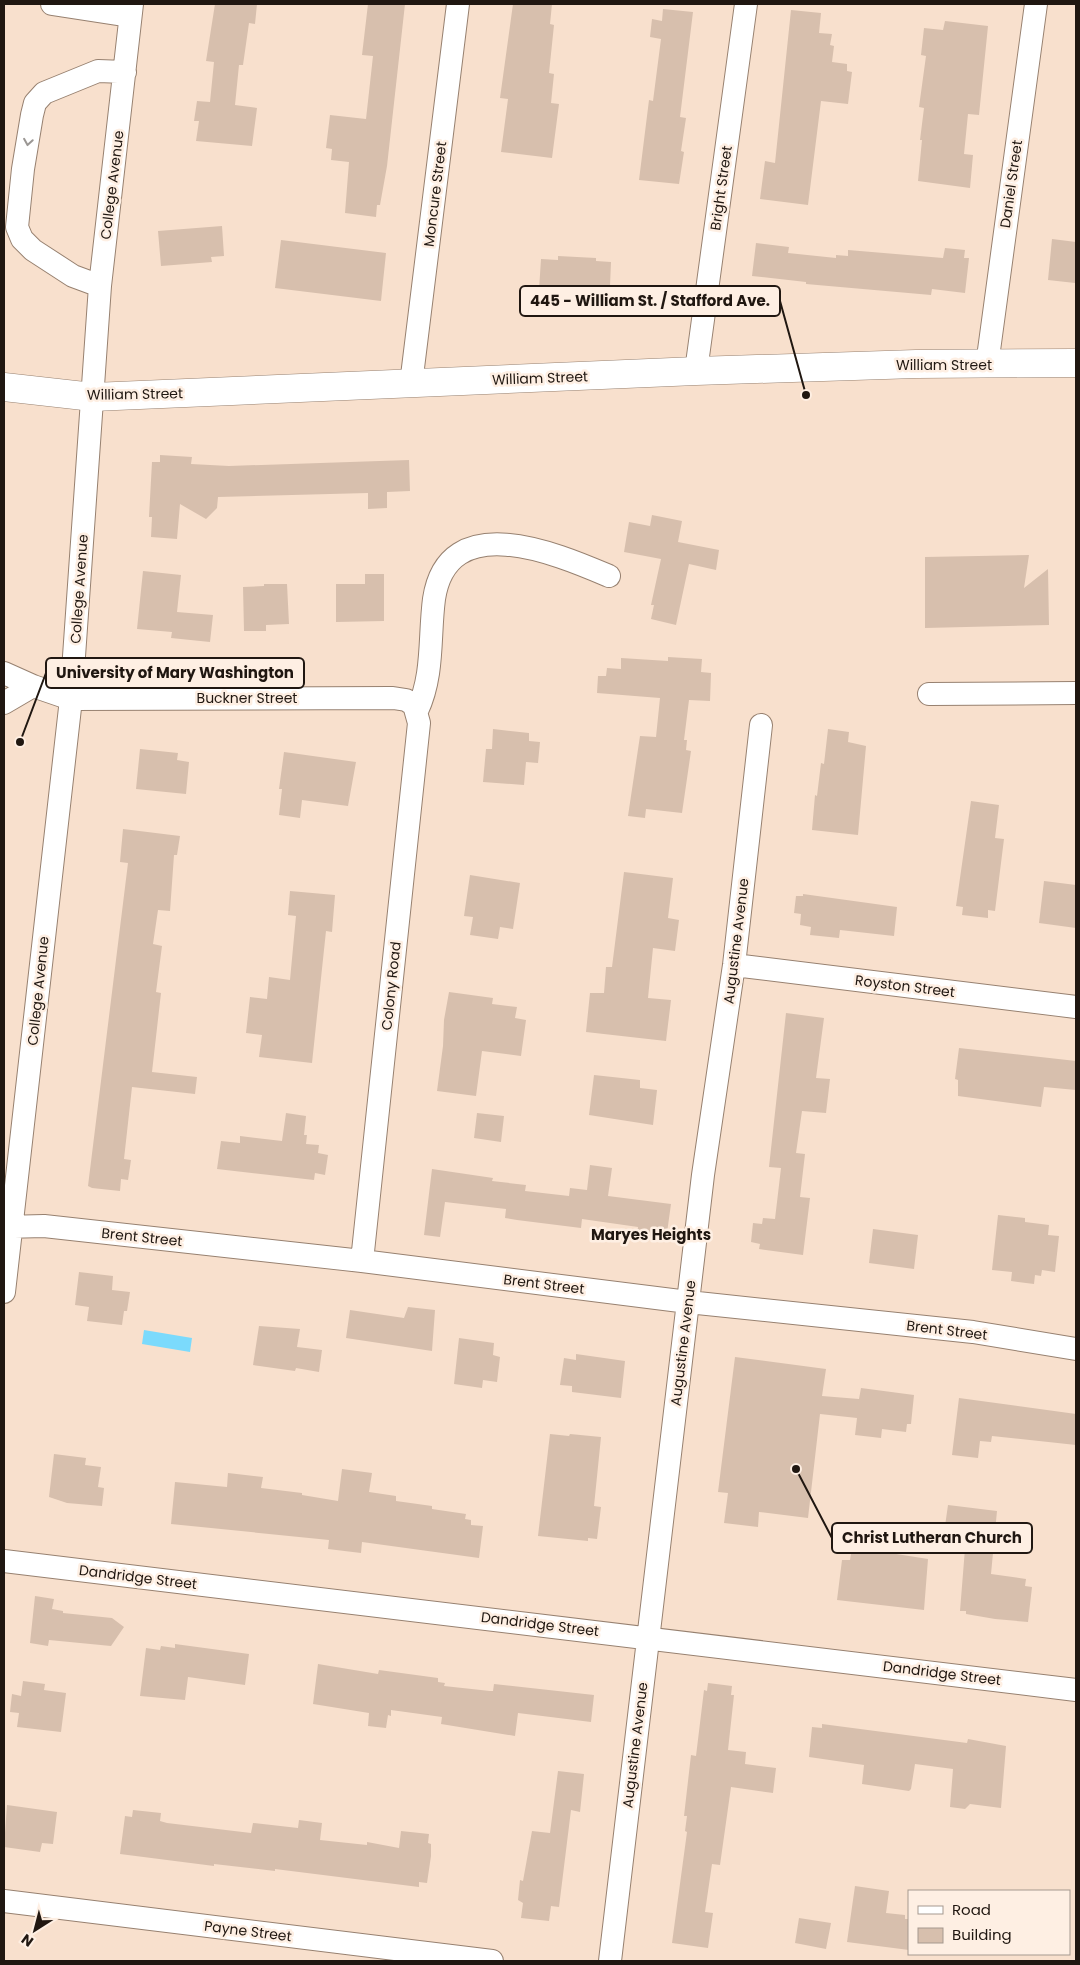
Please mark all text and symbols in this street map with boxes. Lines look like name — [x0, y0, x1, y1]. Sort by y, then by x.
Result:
street label: College Avenue — [95, 129, 129, 241]
one-way arrow — [23, 138, 33, 147]
street label: Daniel Street — [995, 139, 1027, 229]
street label: Moncure Street — [419, 140, 451, 248]
street label: Bright Street — [705, 144, 737, 232]
callout: 445 - William St. / Stafford Ave. — [520, 286, 780, 316]
text: 445 - William St. / Stafford Ave. — [530, 290, 770, 311]
street label: William Street — [896, 355, 992, 375]
street label: William Street — [492, 366, 588, 390]
street label: William Street — [87, 383, 183, 405]
street label: College Avenue — [65, 533, 93, 644]
callout: University of Mary Washington — [46, 658, 304, 688]
text: University of Mary Washington — [56, 662, 294, 683]
street label: Buckner Street — [197, 688, 297, 708]
street label: Augustine Avenue — [718, 877, 754, 1005]
street label: College Avenue — [22, 935, 54, 1047]
street label: Colony Road — [376, 941, 406, 1031]
street label: Royston Street — [854, 970, 956, 1002]
street label: Brent Street — [101, 1223, 183, 1251]
district label: Maryes Heights — [591, 1224, 711, 1245]
street label: Brent Street — [502, 1269, 586, 1299]
street label: Augustine Avenue — [665, 1279, 701, 1407]
street label: Brent Street — [905, 1315, 989, 1345]
callout: Christ Lutheran Church — [832, 1523, 1032, 1553]
text: Christ Lutheran Church — [842, 1527, 1022, 1548]
street label: Dandridge Street — [78, 1560, 198, 1594]
street label: Dandridge Street — [480, 1607, 600, 1641]
street label: Dandridge Street — [882, 1656, 1002, 1690]
street label: Augustine Avenue — [617, 1681, 653, 1809]
legend — [908, 1890, 1070, 1955]
text: Road — [952, 1899, 991, 1920]
north arrow — [10, 1905, 60, 1955]
street label: Payne Street — [203, 1916, 293, 1946]
text: Building — [952, 1924, 1012, 1945]
text: N — [17, 1929, 37, 1952]

